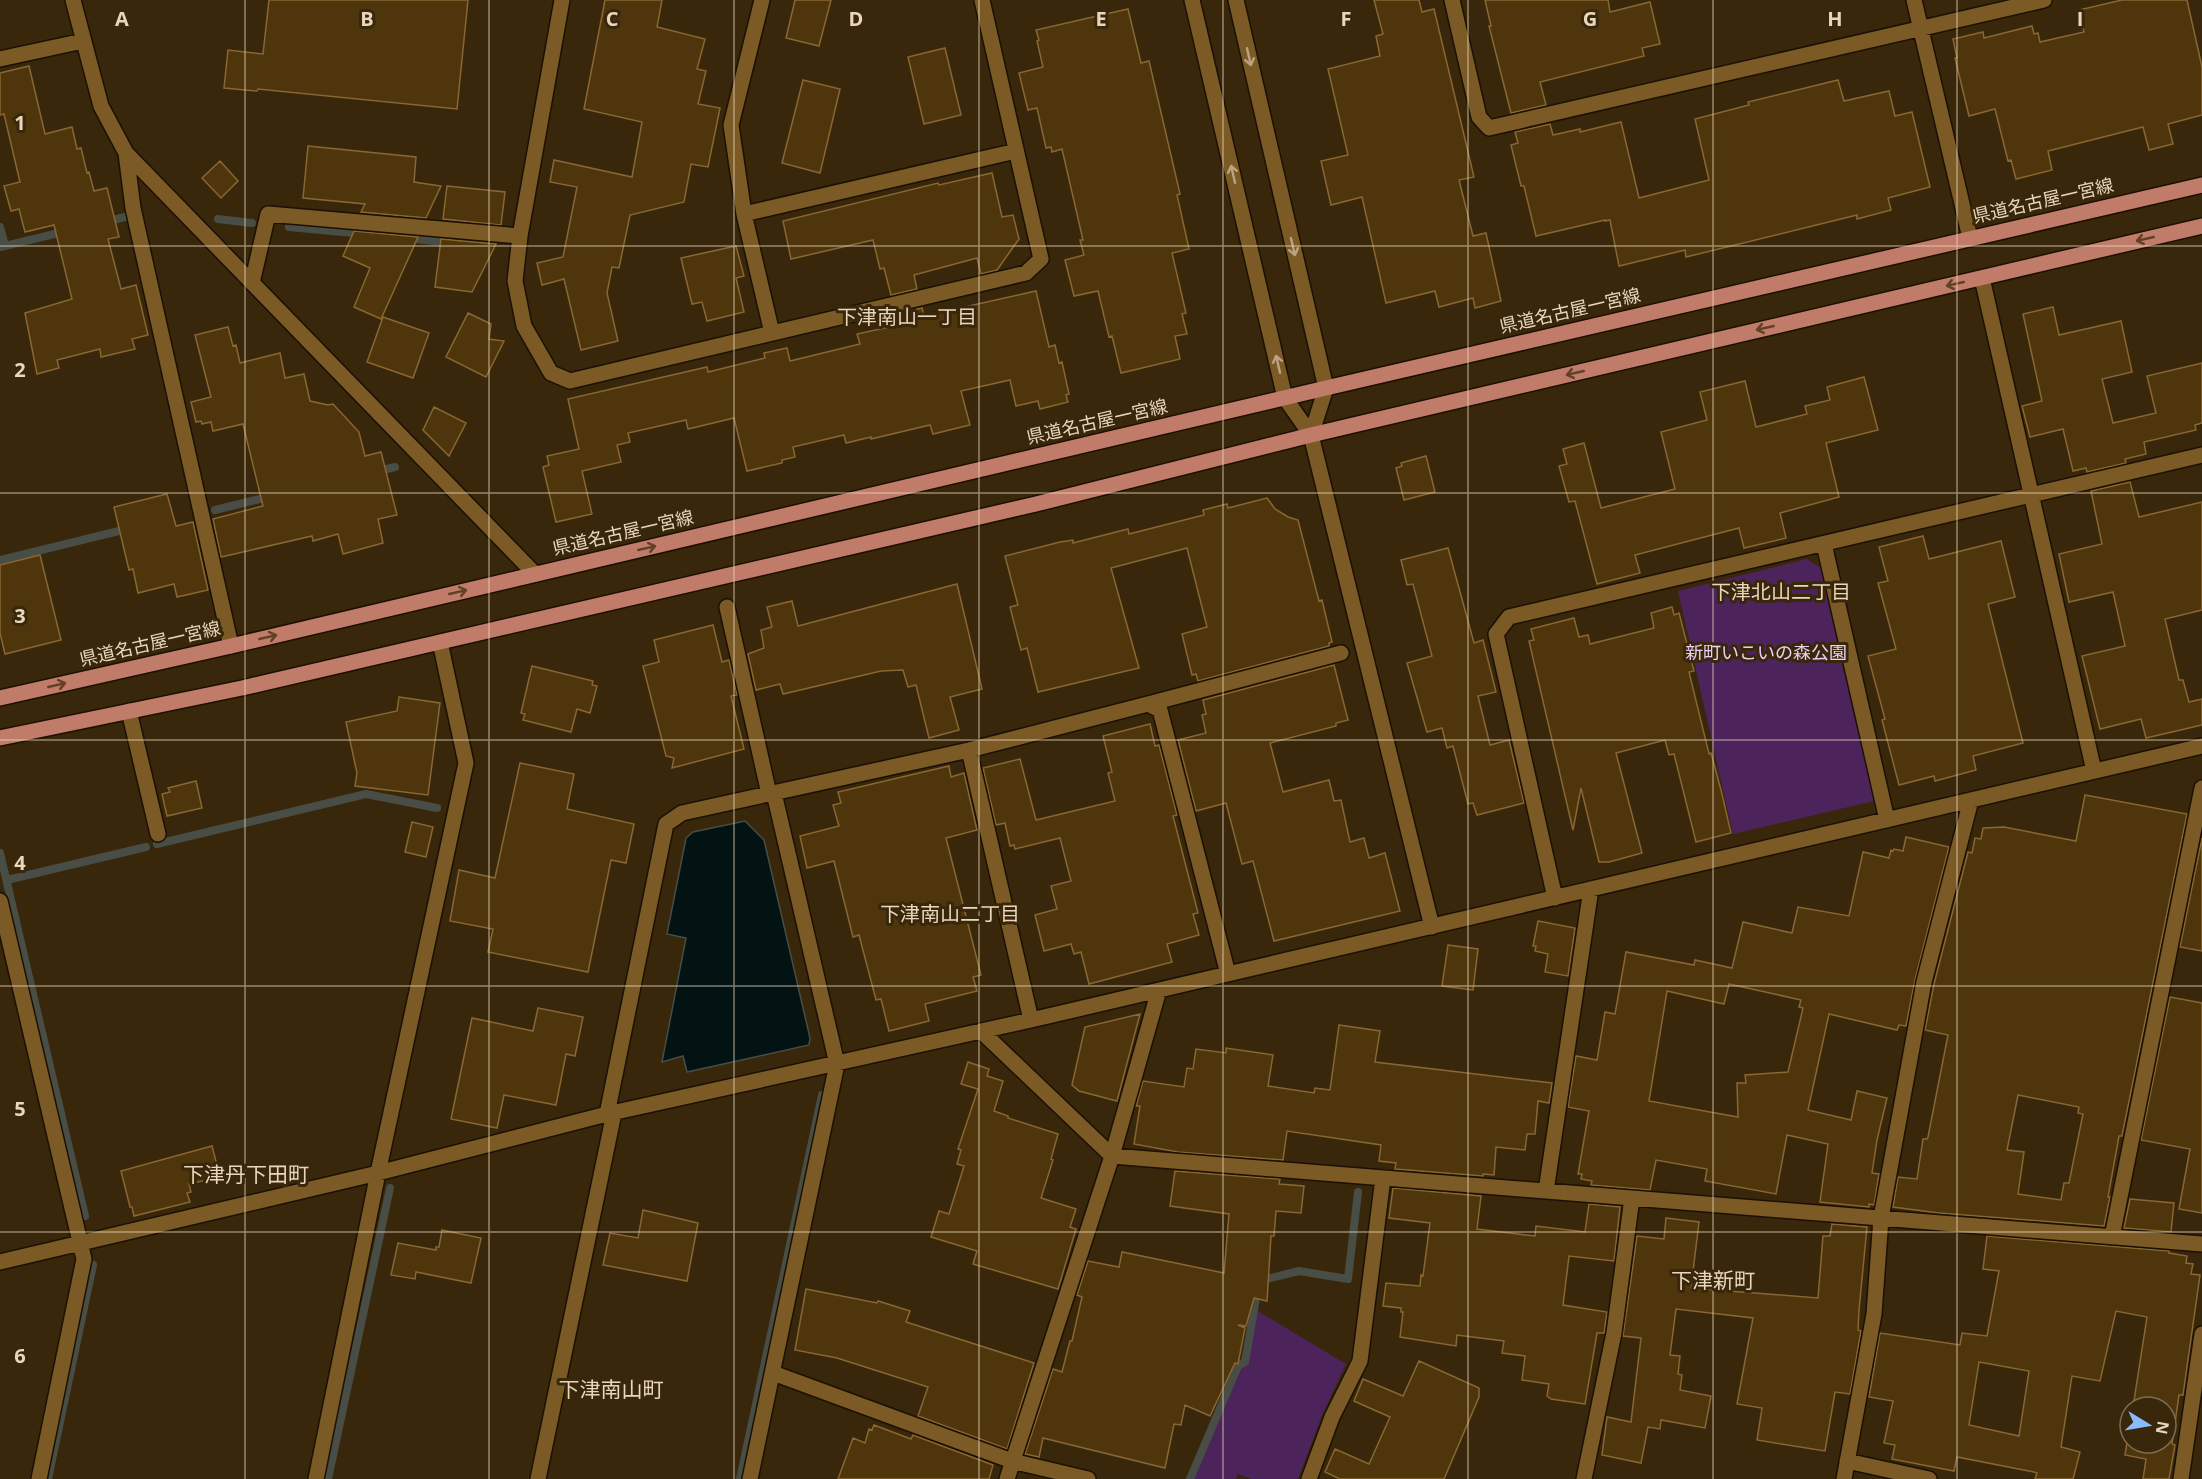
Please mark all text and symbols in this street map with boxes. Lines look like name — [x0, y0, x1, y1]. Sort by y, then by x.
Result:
text: A — [115, 5, 129, 32]
text: B — [360, 5, 374, 32]
text: C — [606, 5, 619, 32]
text: D — [849, 5, 863, 32]
text: E — [1095, 5, 1107, 32]
text: F — [1341, 5, 1351, 32]
text: G — [1583, 5, 1597, 32]
text: H — [1827, 5, 1843, 32]
text: I — [2077, 5, 2083, 32]
one-way arrow — [1244, 47, 1256, 66]
text: 1 — [14, 109, 26, 136]
one-way arrow — [1227, 165, 1238, 185]
street label: 県道名古屋一宮線 — [1970, 172, 2116, 228]
one-way arrow — [2136, 234, 2155, 246]
one-way arrow — [1288, 237, 1299, 256]
one-way arrow — [1946, 279, 1965, 290]
street label: 県道名古屋一宮線 — [1497, 282, 1643, 338]
district label: 下津南山一丁目 — [837, 303, 977, 330]
one-way arrow — [1756, 323, 1775, 335]
one-way arrow — [1271, 355, 1283, 374]
text: 2 — [14, 356, 26, 383]
one-way arrow — [1566, 367, 1585, 379]
street label: 県道名古屋一宮線 — [1024, 393, 1170, 449]
street label: 県道名古屋一宮線 — [550, 504, 696, 560]
one-way arrow — [638, 541, 657, 553]
district label: 下津北山二丁目 — [1711, 578, 1851, 605]
one-way arrow — [448, 586, 467, 598]
text: 3 — [14, 602, 26, 629]
street label: 県道名古屋一宮線 — [77, 615, 223, 671]
one-way arrow — [258, 631, 277, 643]
park label: 新町いこいの森公園 — [1685, 640, 1847, 664]
one-way arrow — [47, 678, 66, 690]
text: 4 — [14, 849, 26, 876]
district label: 下津南山二丁目 — [880, 900, 1020, 927]
text: 5 — [14, 1095, 26, 1122]
district label: 下津丹下田町 — [183, 1160, 309, 1188]
district label: 下津新町 — [1671, 1266, 1755, 1294]
text: 6 — [14, 1342, 26, 1369]
district label: 下津南山町 — [559, 1375, 664, 1403]
north arrow — [2118, 1395, 2178, 1455]
text: N — [2151, 1419, 2175, 1436]

